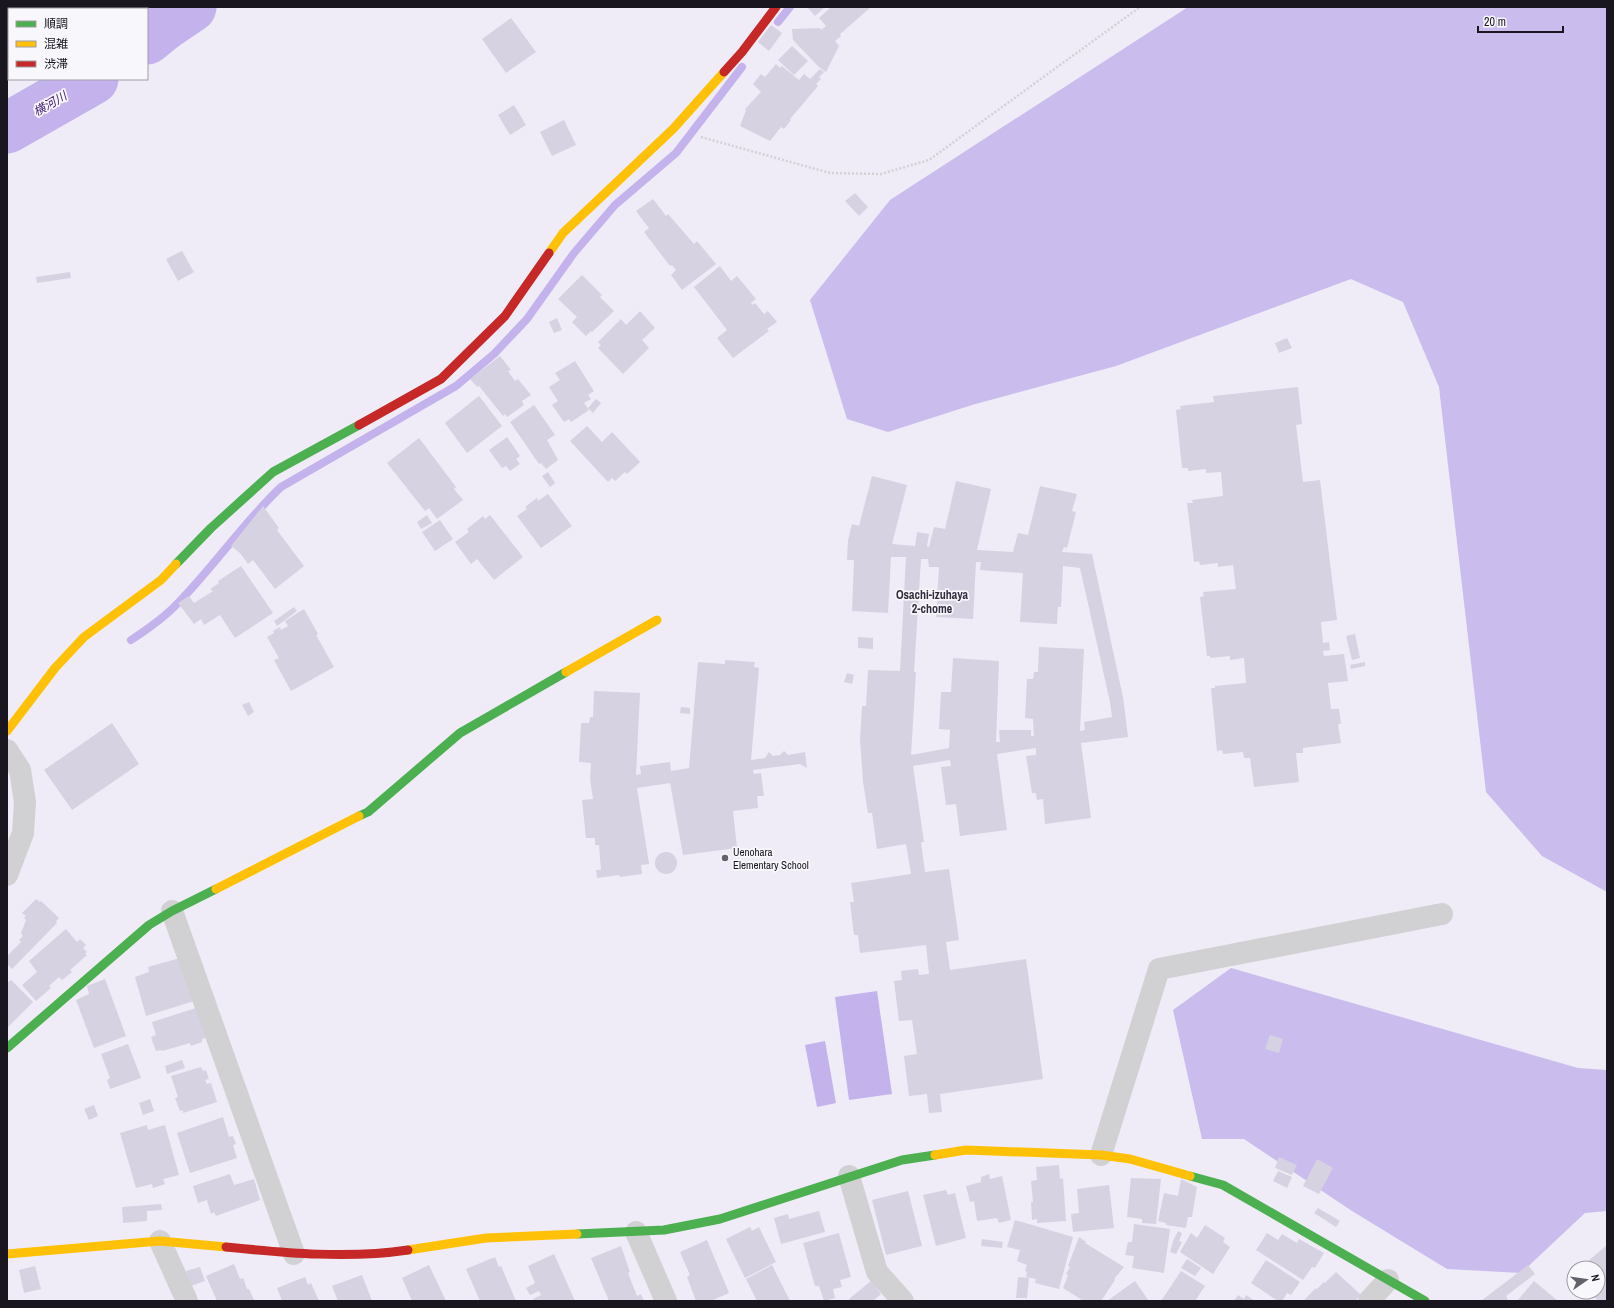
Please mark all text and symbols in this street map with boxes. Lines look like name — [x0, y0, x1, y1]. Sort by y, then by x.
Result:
legend — [8, 8, 148, 80]
scale bar — [1478, 8, 1563, 34]
text: 20 m — [1484, 14, 1506, 30]
text: 順調 — [44, 16, 68, 32]
text: 混雑 — [44, 36, 68, 52]
text: 渋滞 — [44, 56, 68, 72]
water label: 横河川 — [30, 87, 71, 120]
district label: Osachi-izuhaya 2-chome — [896, 587, 969, 617]
place label: Uenohara Elementary School — [733, 845, 809, 872]
marker: Uenohara Elementary School — [720, 853, 730, 863]
north arrow — [1566, 1260, 1606, 1300]
text: N — [1588, 1273, 1603, 1282]

